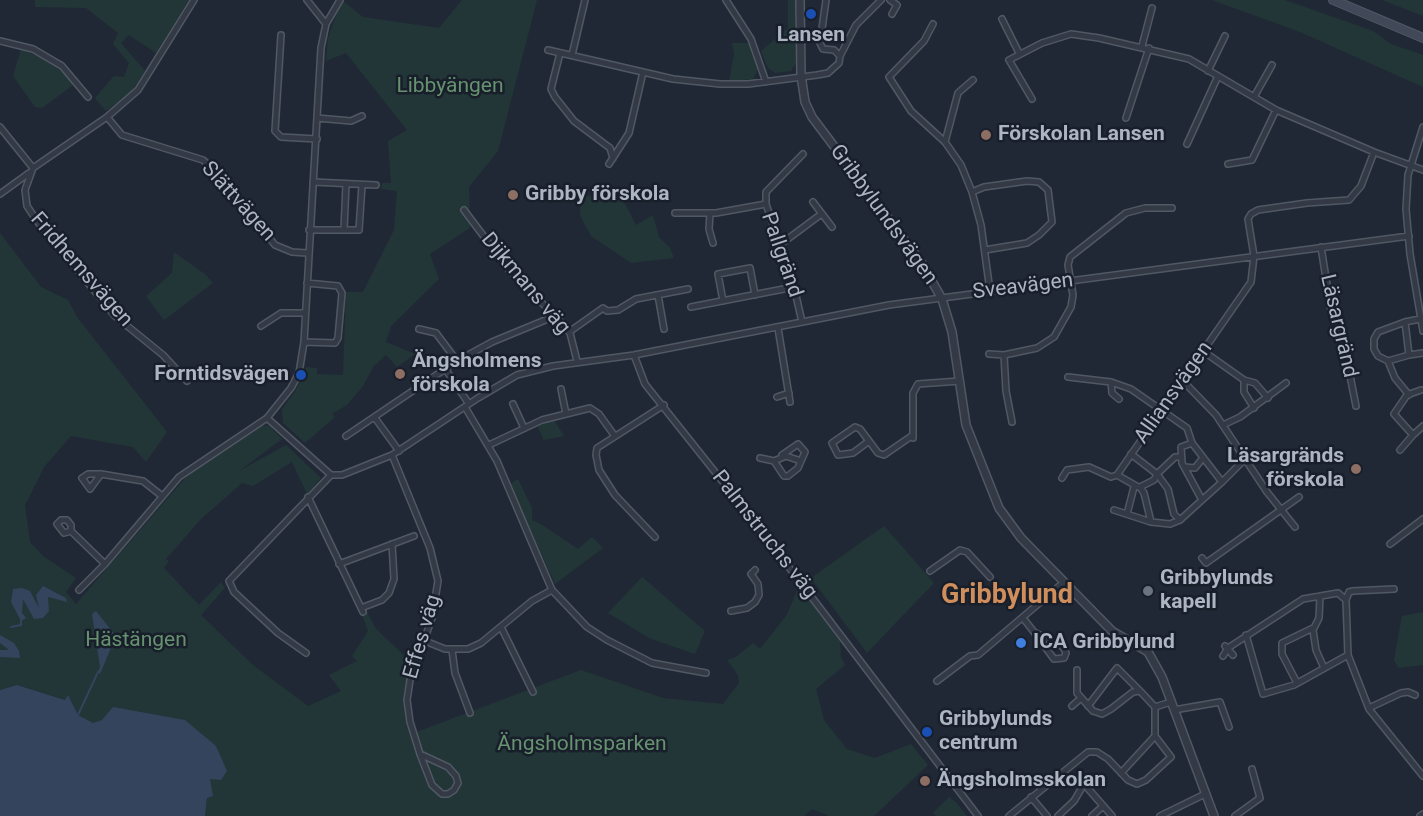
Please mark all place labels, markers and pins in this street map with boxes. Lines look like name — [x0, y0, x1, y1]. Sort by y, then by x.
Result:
marker: Lansen — [804, 7, 818, 21]
place label: Lansen — [777, 23, 845, 49]
place label: Förskolan Lansen — [998, 122, 1165, 148]
marker: Förskolan Lansen — [979, 128, 993, 142]
place label: Gribby förskola — [525, 182, 670, 208]
marker: Gribby förskola — [506, 188, 520, 202]
place label: Ängsholmens förskola — [412, 349, 542, 399]
place label: Forntidsvägen — [154, 362, 289, 388]
marker: Ängsholmens förskola — [393, 367, 407, 381]
marker: Forntidsvägen — [294, 368, 308, 382]
place label: Läsargränds förskola — [1227, 444, 1344, 494]
marker: Läsargränds förskola — [1349, 462, 1363, 476]
place label: Gribbylunds kapell — [1160, 566, 1273, 616]
marker: Gribbylunds kapell — [1141, 584, 1155, 598]
place label: ICA Gribbylund — [1033, 630, 1175, 656]
marker: ICA Gribbylund — [1014, 636, 1028, 650]
place label: Gribbylunds centrum — [939, 707, 1052, 757]
marker: Gribbylunds centrum — [920, 725, 934, 739]
place label: Ängsholmsskolan — [937, 768, 1106, 794]
marker: Ängsholmsskolan — [918, 774, 932, 788]

